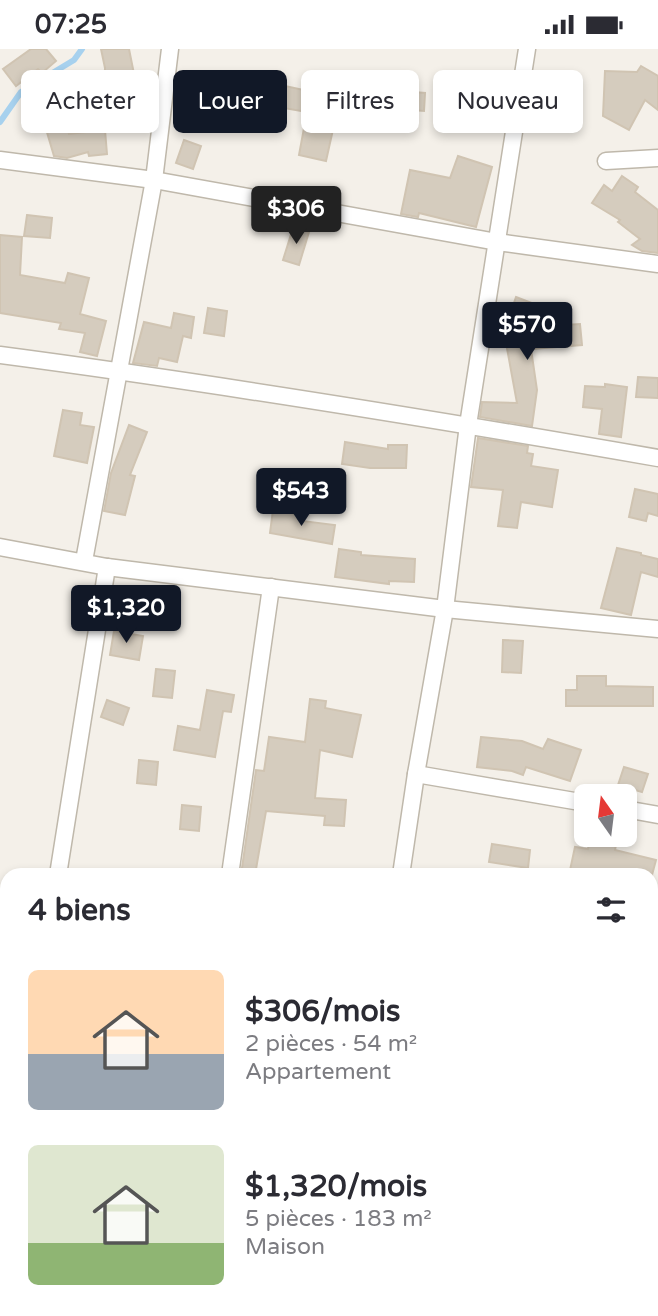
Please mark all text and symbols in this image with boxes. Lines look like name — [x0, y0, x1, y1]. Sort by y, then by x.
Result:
text: 07:25 — [35, 9, 107, 40]
chip: Acheter — [21, 70, 159, 133]
chip: Louer — [173, 70, 287, 133]
chip: Filtres — [301, 70, 419, 133]
chip: Nouveau — [433, 70, 583, 133]
pin: $306 — [255, 187, 337, 246]
text: $306 — [267, 195, 325, 223]
pin: $570 — [486, 303, 568, 362]
text: $570 — [498, 311, 556, 339]
pin: $543 — [260, 469, 342, 528]
text: $543 — [272, 477, 330, 505]
pin: $1,320 — [69, 585, 183, 645]
text: $1,320 — [87, 594, 165, 622]
north arrow — [574, 784, 637, 847]
map controls — [574, 784, 637, 847]
icon: filters — [592, 891, 630, 929]
text: 4 biens — [28, 892, 131, 929]
text: $306/mois — [245, 993, 401, 1030]
icon: home — [84, 998, 168, 1082]
text: 2 pièces · 54 m² — [245, 1030, 417, 1058]
text: Appartement — [245, 1058, 391, 1086]
text: $1,320/mois — [245, 1168, 427, 1205]
icon: home — [84, 1173, 168, 1257]
text: 5 pièces · 183 m² — [245, 1205, 432, 1233]
text: Maison — [245, 1233, 325, 1261]

